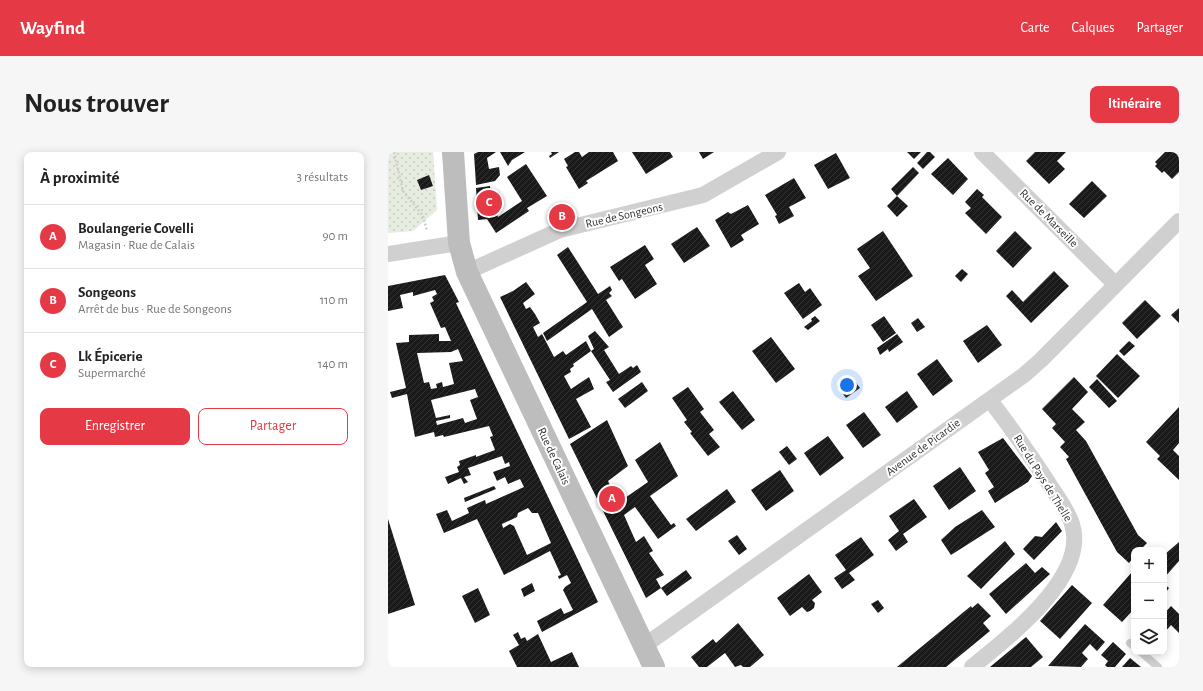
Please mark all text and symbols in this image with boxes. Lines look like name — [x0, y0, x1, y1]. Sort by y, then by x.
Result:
text: Wayfind — [20, 19, 85, 38]
text: Carte — [1021, 21, 1049, 35]
text: Calques — [1071, 21, 1115, 35]
text: Partager — [1137, 21, 1183, 35]
button: Itinéraire — [1090, 86, 1179, 123]
text: Nous trouver — [24, 90, 169, 118]
text: À proximité — [40, 169, 120, 186]
text: 3 résultats — [297, 171, 348, 184]
street label: Rue de Marseille — [1018, 187, 1080, 249]
pin: C — [476, 188, 502, 218]
street label: Rue de Songeons — [584, 200, 664, 230]
pin: B — [549, 202, 575, 232]
text: Boulangerie Covelli — [78, 221, 194, 236]
text: A — [49, 230, 57, 243]
text: 90 m — [322, 230, 348, 243]
text: Magasin · Rue de Calais — [78, 239, 195, 252]
text: Songeons — [78, 285, 136, 300]
text: B — [49, 294, 57, 307]
text: 110 m — [320, 294, 348, 307]
text: Arrêt de bus · Rue de Songeons — [78, 303, 232, 316]
text: Lk Épicerie — [78, 349, 143, 364]
text: C — [50, 358, 56, 371]
text: 140 m — [318, 358, 348, 371]
text: Supermarché — [78, 367, 146, 380]
your location — [837, 375, 857, 395]
button: Enregistrer — [40, 408, 190, 445]
button: Partager — [198, 408, 348, 445]
street label: Avenue de Picardie — [884, 416, 962, 478]
street label: Rue de Calais — [536, 426, 572, 486]
street label: Rue du Pays de Thelle — [1011, 432, 1075, 524]
pin: A — [599, 484, 625, 514]
map controls — [1131, 547, 1167, 655]
button: + — [1131, 547, 1167, 583]
button: − — [1131, 583, 1167, 619]
button: layers — [1131, 619, 1167, 655]

